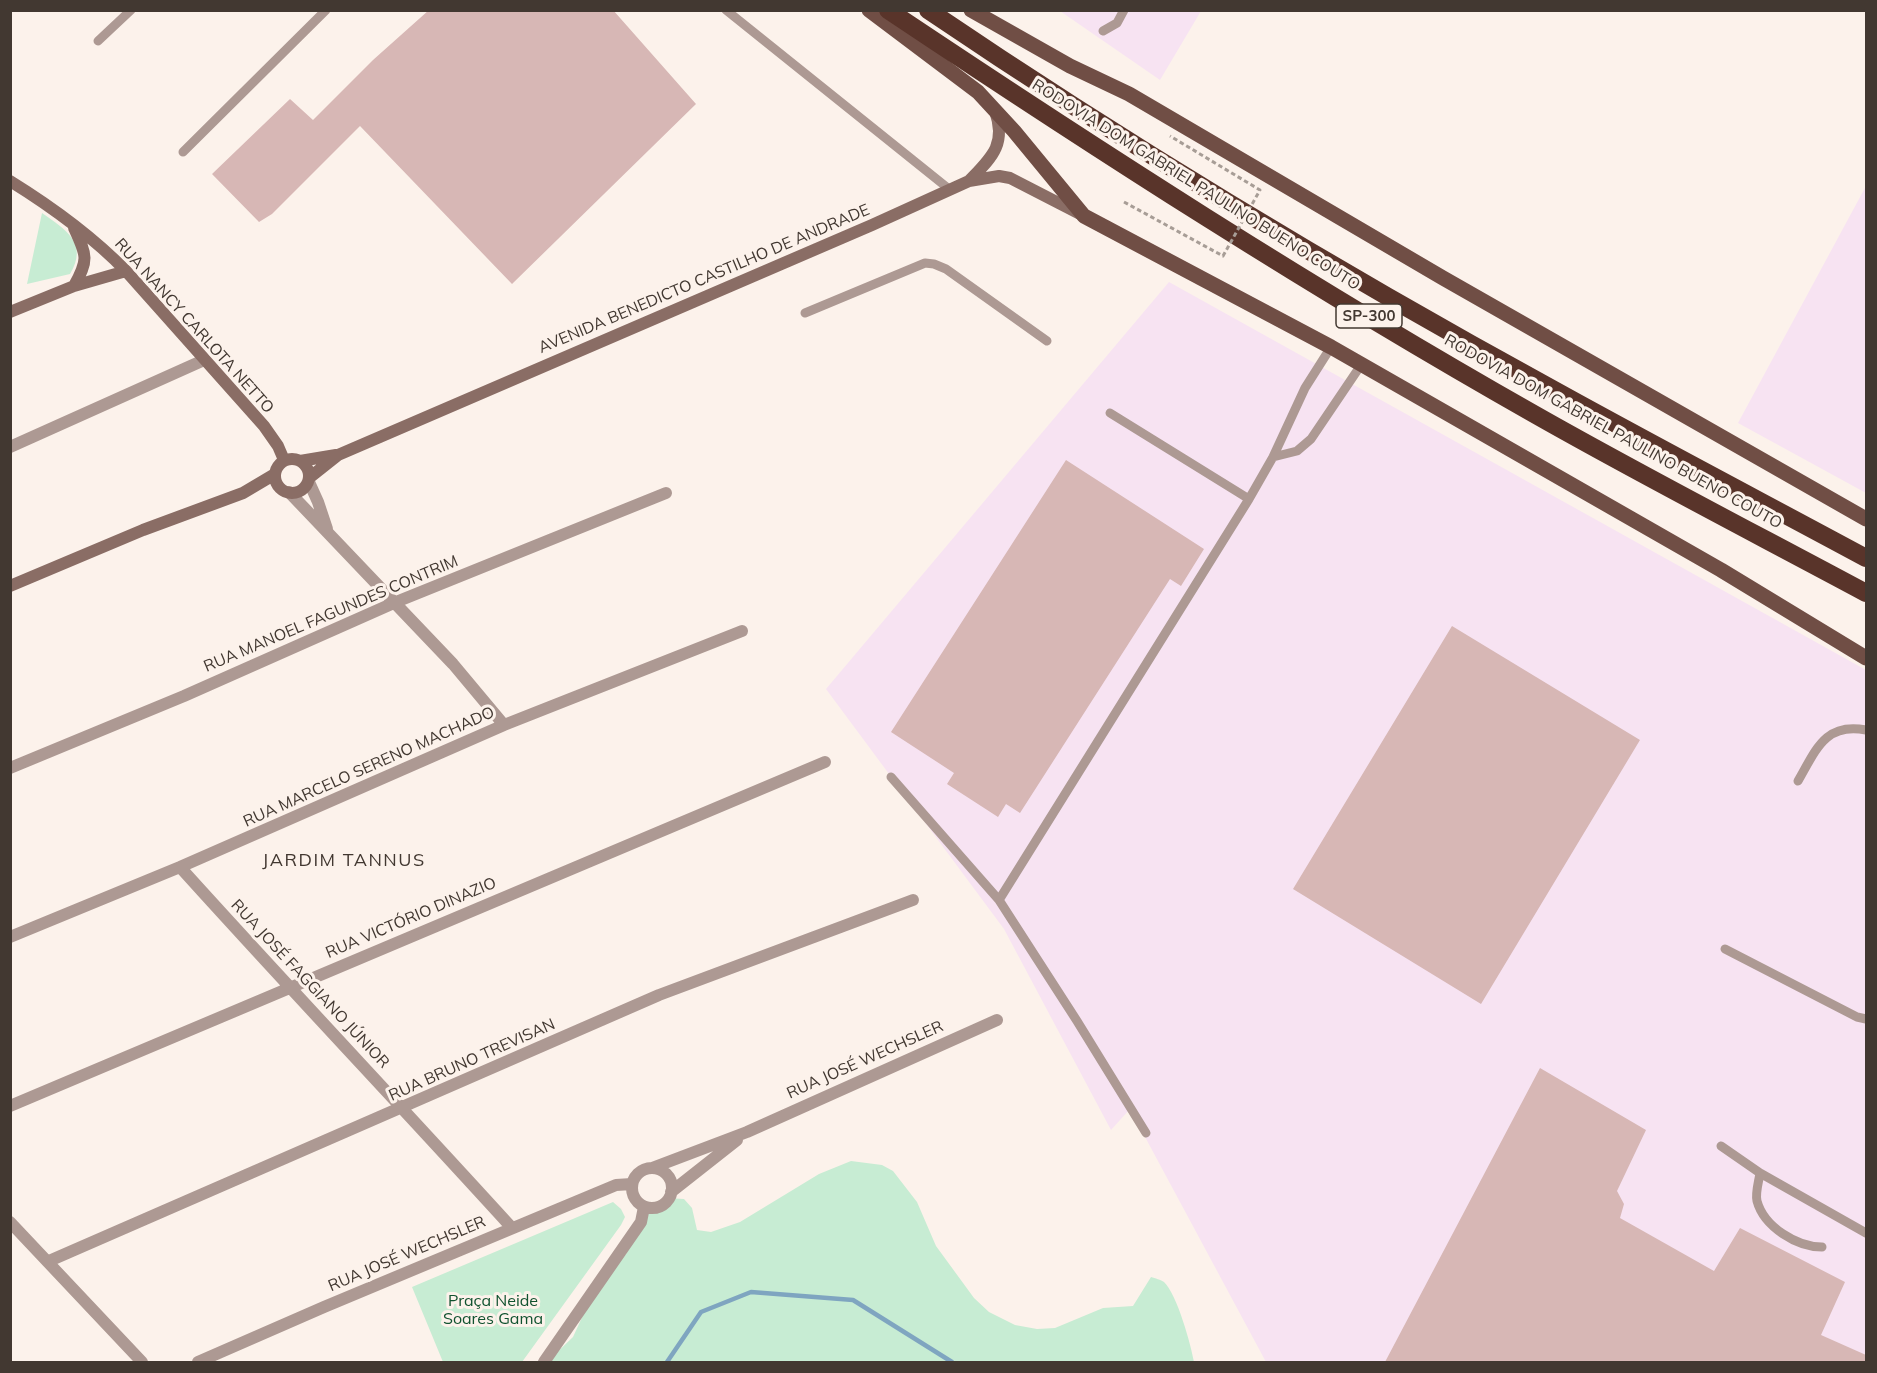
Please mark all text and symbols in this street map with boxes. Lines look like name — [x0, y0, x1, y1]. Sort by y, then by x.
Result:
street label: RODOVIA DOM GABRIEL PAULINO BUENO COUTO — [1028, 75, 1364, 295]
street label: AVENIDA BENEDICTO CASTILHO DE ANDRADE — [536, 200, 872, 358]
street label: RUA NANCY CARLOTA NETTO — [110, 235, 278, 417]
road number: SP-300 — [1336, 304, 1402, 328]
street label: RODOVIA DOM GABRIEL PAULINO BUENO COUTO — [1441, 331, 1785, 533]
street label: RUA MANOEL FAGUNDES CONTRIM — [201, 552, 461, 676]
street label: RUA MARCELO SERENO MACHADO — [240, 703, 498, 831]
district label: JARDIM TANNUS — [262, 850, 426, 872]
street label: RUA VICTÓRIO DINAZIO — [323, 873, 499, 963]
street label: RUA JOSÉ FAGGIANO JÚNIOR — [227, 896, 393, 1072]
street label: RUA BRUNO TREVISAN — [386, 1015, 558, 1105]
street label: RUA JOSÉ WECHSLER — [784, 1017, 946, 1103]
street label: RUA JOSÉ WECHSLER — [325, 1212, 489, 1296]
park label: Praça Neide Soares Gama — [443, 1291, 543, 1329]

